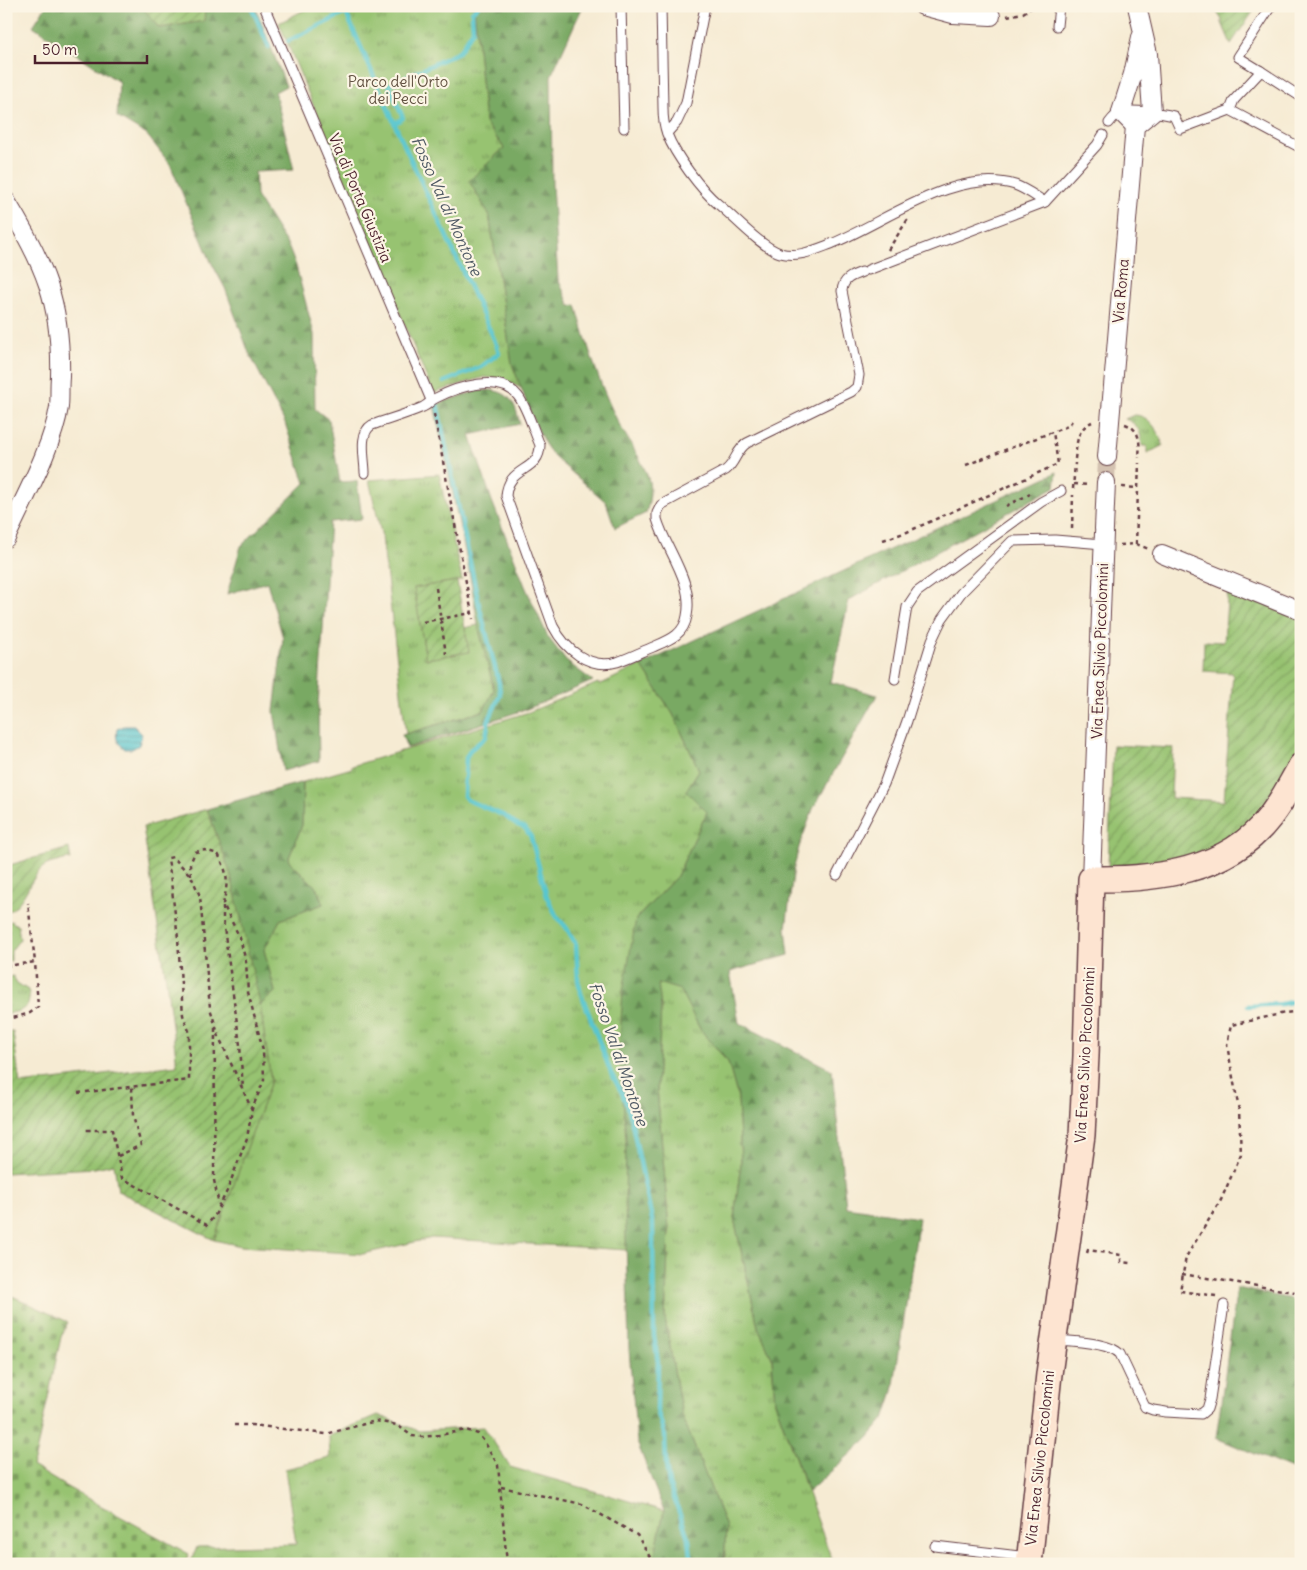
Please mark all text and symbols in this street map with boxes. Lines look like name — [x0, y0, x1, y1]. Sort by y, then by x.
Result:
scale bar — [35, 32, 148, 64]
text: 50 m — [42, 40, 77, 59]
park label: Parco dell'Orto dei Pecci — [348, 72, 448, 108]
street label: Via di Porta Giustizia — [325, 130, 396, 266]
water label: Fosso Val di Montone — [407, 133, 487, 280]
street label: Via Roma — [1108, 258, 1133, 324]
street label: Via Enea Silvio Piccolomini — [1087, 563, 1112, 739]
street label: Via Enea Silvio Piccolomini — [1070, 966, 1099, 1144]
water label: Fosso Val di Montone — [585, 980, 653, 1130]
street label: Via Enea Silvio Piccolomini — [1021, 1369, 1058, 1547]

